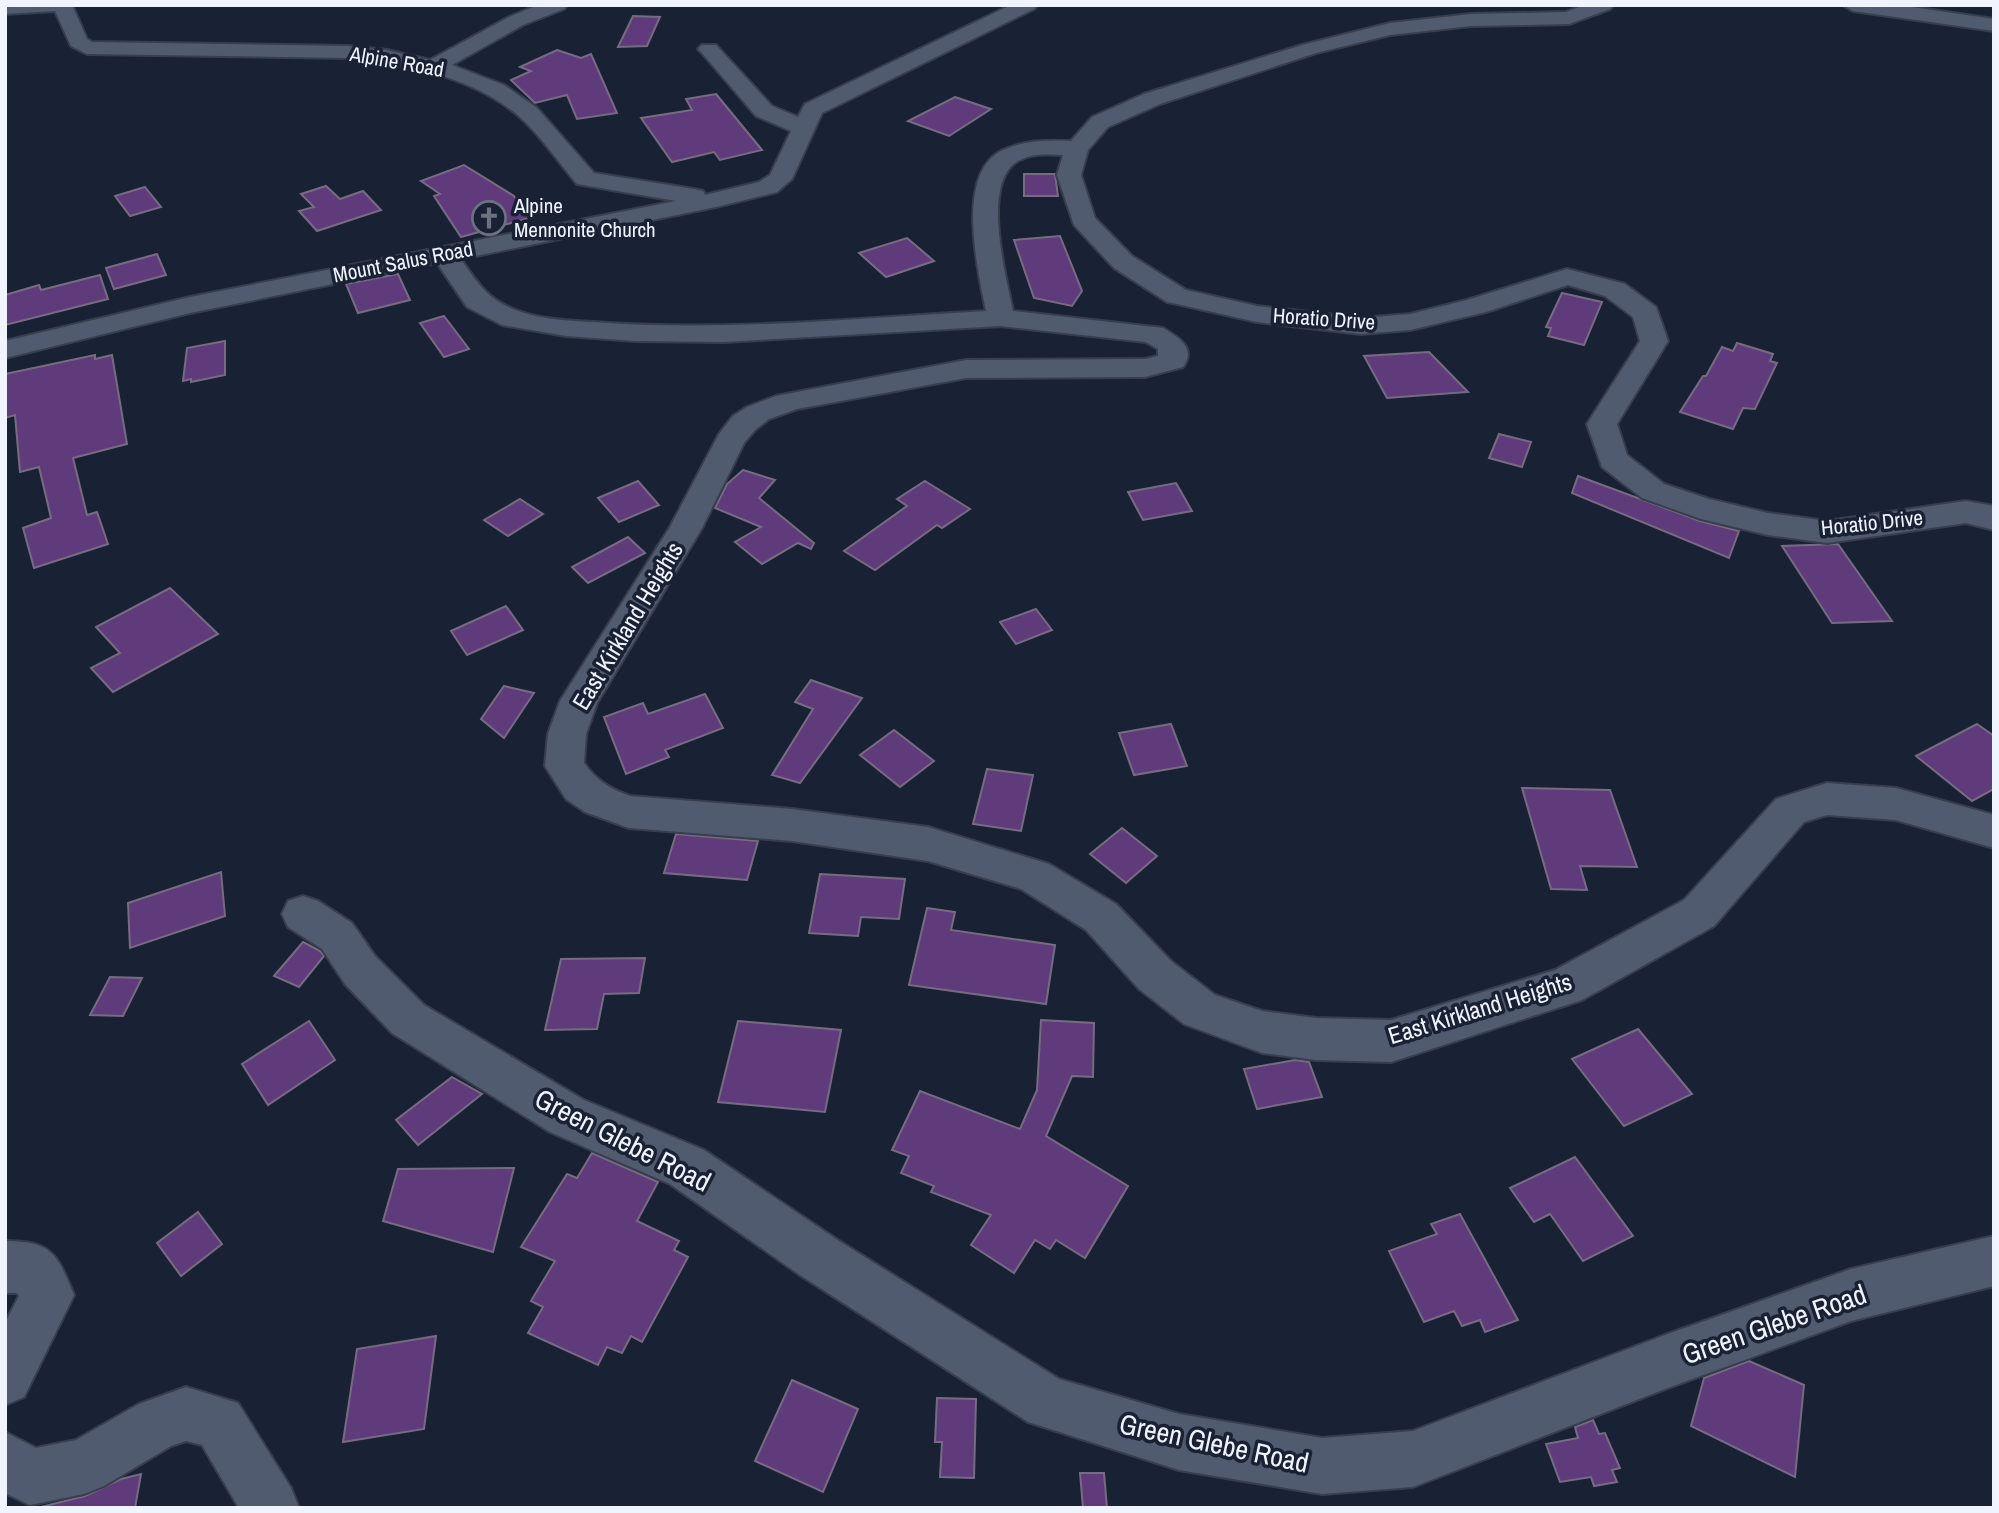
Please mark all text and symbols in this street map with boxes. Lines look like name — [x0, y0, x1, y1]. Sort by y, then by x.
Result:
street label: Alpine Road — [347, 39, 446, 84]
place label: Alpine Mennonite Church — [513, 191, 656, 244]
church icon: Alpine Mennonite Church — [470, 199, 508, 237]
street label: Mount Salus Road — [331, 234, 475, 289]
street label: Horatio Drive — [1272, 300, 1376, 337]
street label: Horatio Drive — [1820, 503, 1924, 542]
street label: East Kirkland Heights — [564, 536, 690, 715]
street label: East Kirkland Heights — [1384, 965, 1575, 1051]
street label: Green Glebe Road — [529, 1079, 717, 1201]
street label: Green Glebe Road — [1677, 1275, 1871, 1373]
street label: Green Glebe Road — [1116, 1404, 1312, 1482]

